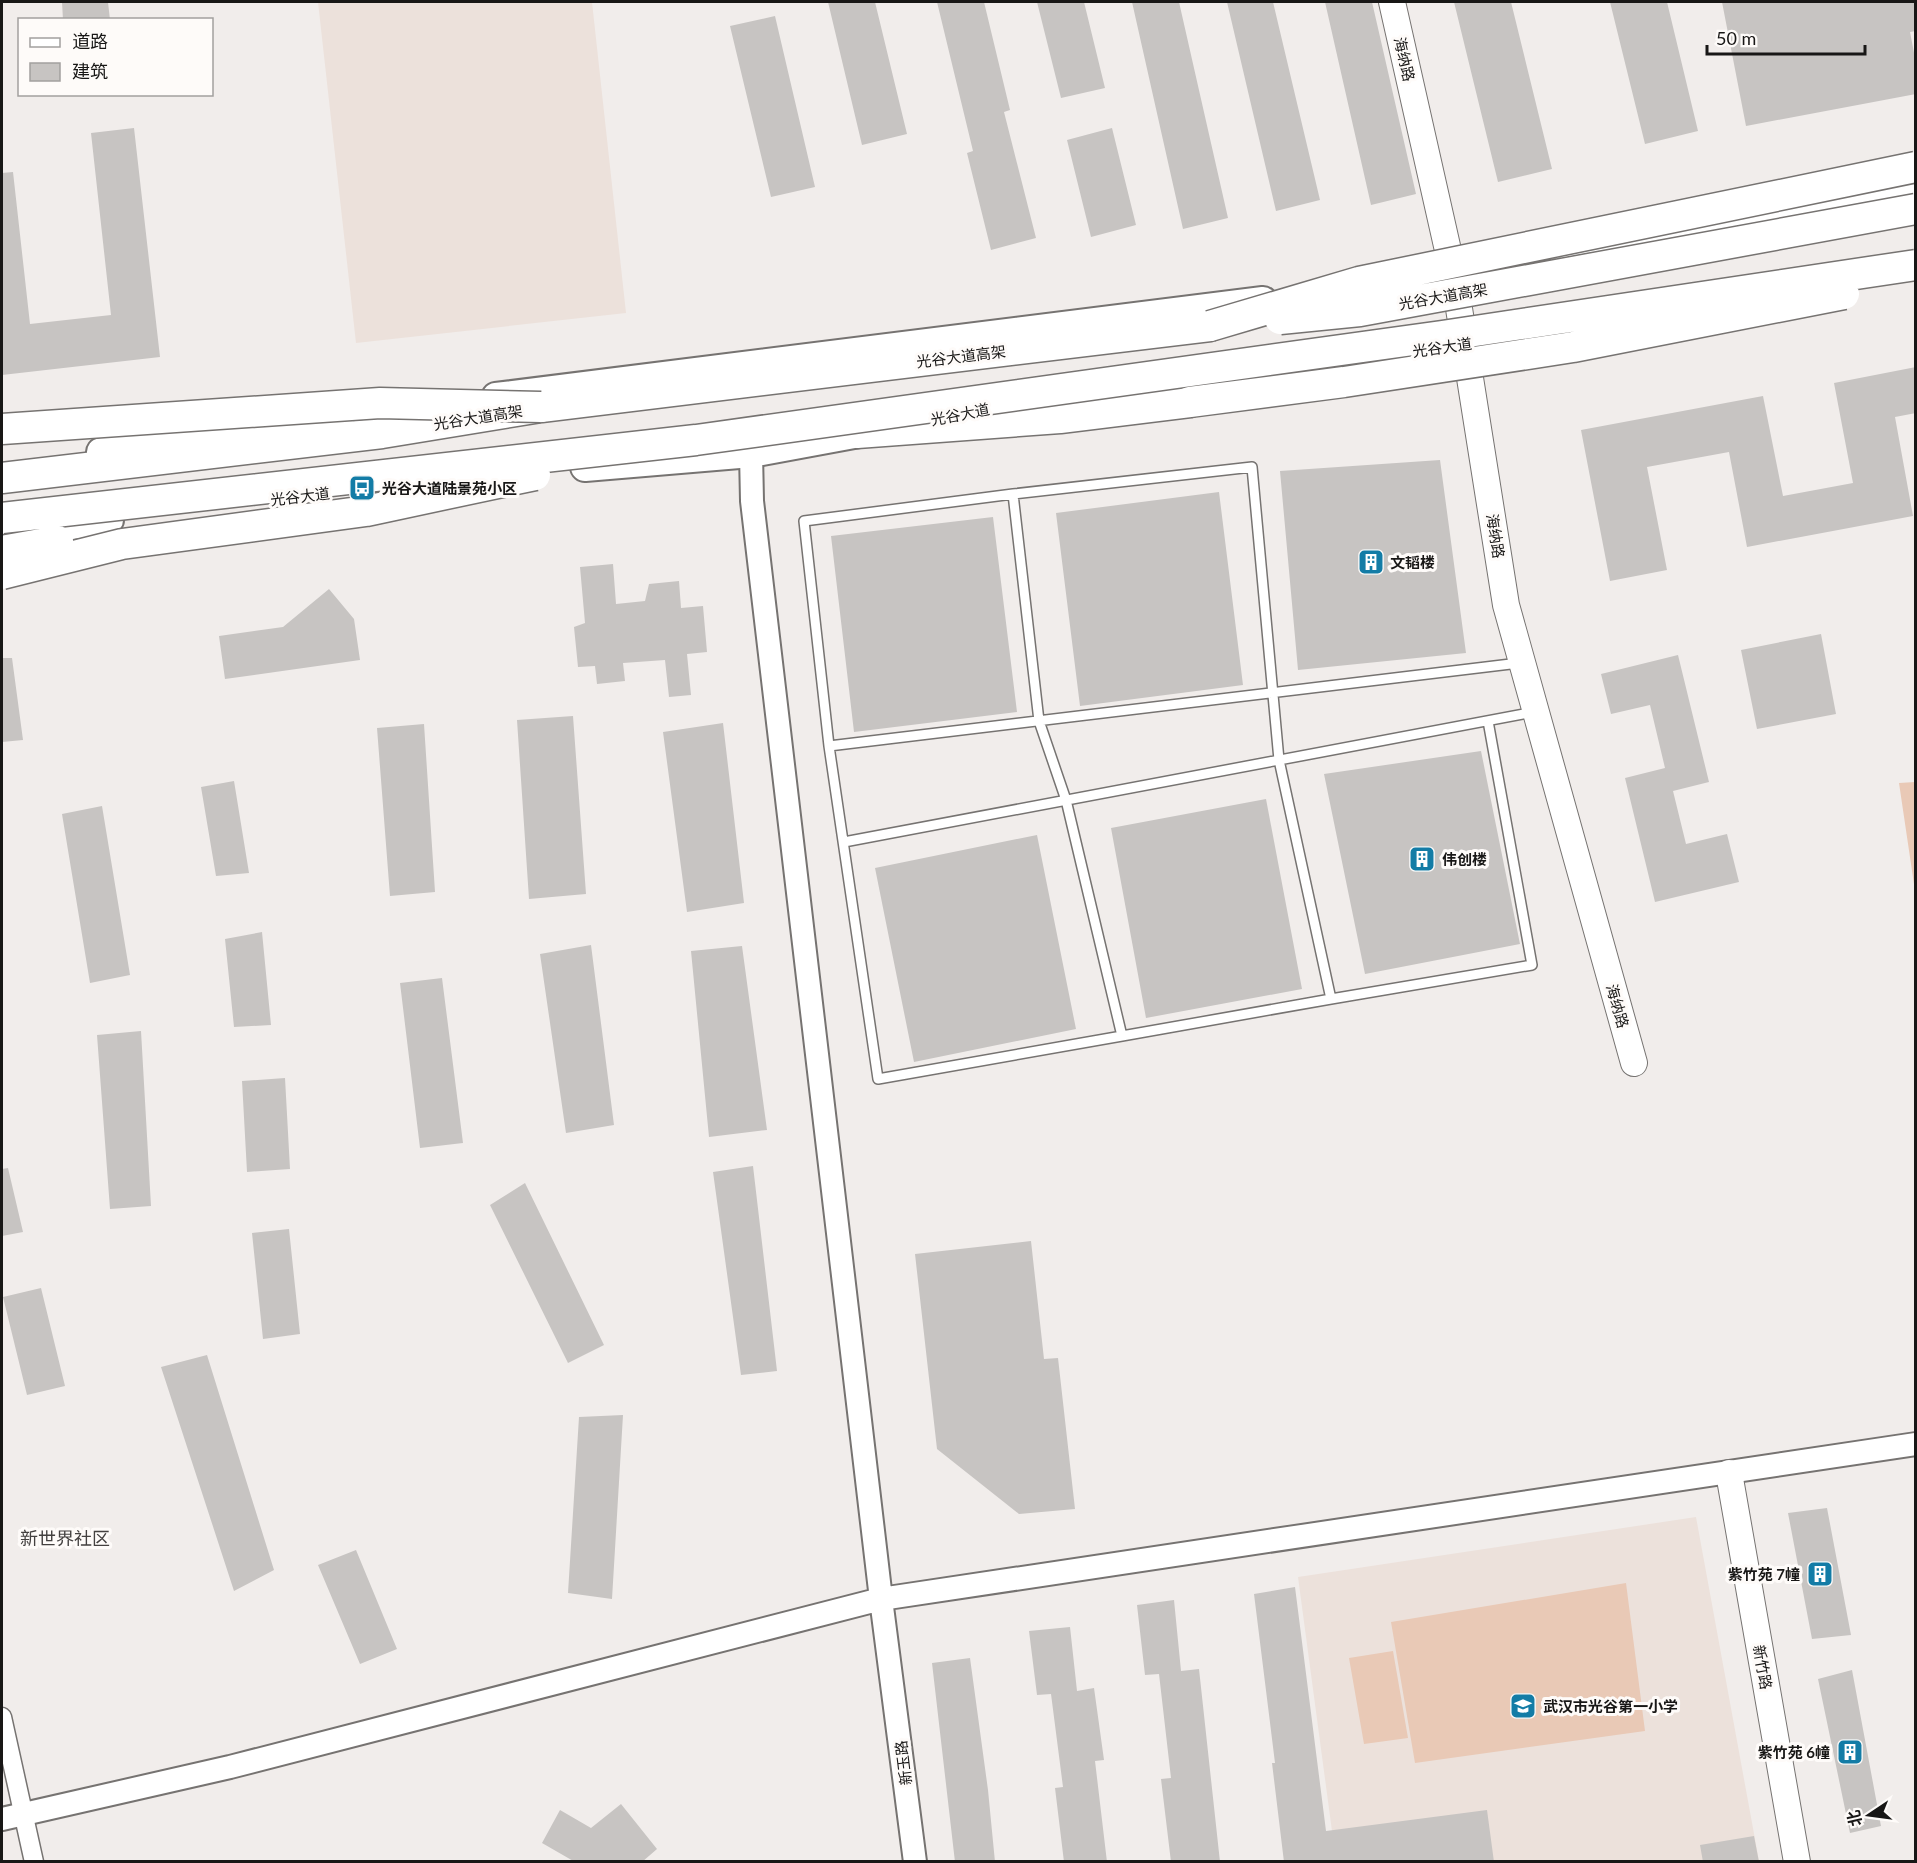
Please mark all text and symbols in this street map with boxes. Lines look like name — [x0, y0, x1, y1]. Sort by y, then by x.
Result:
legend — [18, 18, 213, 96]
scale bar — [1707, 18, 1864, 56]
text: 50 m — [1716, 27, 1756, 49]
text: 道路 — [72, 30, 108, 52]
street label: 海纳路 — [1391, 35, 1419, 83]
text: 建筑 — [72, 60, 108, 82]
street label: 光谷大道高架 — [1397, 279, 1489, 313]
street label: 光谷大道 — [1411, 334, 1473, 360]
street label: 光谷大道高架 — [915, 342, 1007, 370]
street label: 光谷大道 — [929, 399, 991, 429]
street label: 光谷大道高架 — [432, 401, 524, 433]
bus stop icon: 光谷大道陆景苑小区 — [347, 473, 377, 503]
place label: 光谷大道陆景苑小区 — [382, 479, 517, 497]
street label: 光谷大道 — [269, 483, 331, 509]
street label: 海纳路 — [1484, 512, 1508, 560]
building icon: 文韬楼 — [1356, 547, 1386, 577]
place label: 文韬楼 — [1390, 553, 1435, 571]
building icon: 伟创楼 — [1407, 844, 1437, 874]
place label: 伟创楼 — [1442, 850, 1487, 868]
street label: 海纳路 — [1603, 982, 1633, 1030]
district label: 新世界社区 — [20, 1527, 110, 1549]
building icon: 紫竹苑 7幢 — [1805, 1559, 1835, 1589]
place label: 紫竹苑 7幢 — [1728, 1565, 1800, 1583]
street label: 新竹路 — [1750, 1643, 1776, 1691]
school or university icon: 武汉市光谷第一小学 — [1508, 1691, 1538, 1721]
place label: 武汉市光谷第一小学 — [1543, 1697, 1678, 1715]
building icon: 紫竹苑 6幢 — [1835, 1737, 1865, 1767]
street label: 新玉路 — [891, 1740, 915, 1786]
place label: 紫竹苑 6幢 — [1758, 1743, 1830, 1761]
north arrow — [1839, 1785, 1899, 1845]
text: 北 — [1843, 1809, 1865, 1828]

